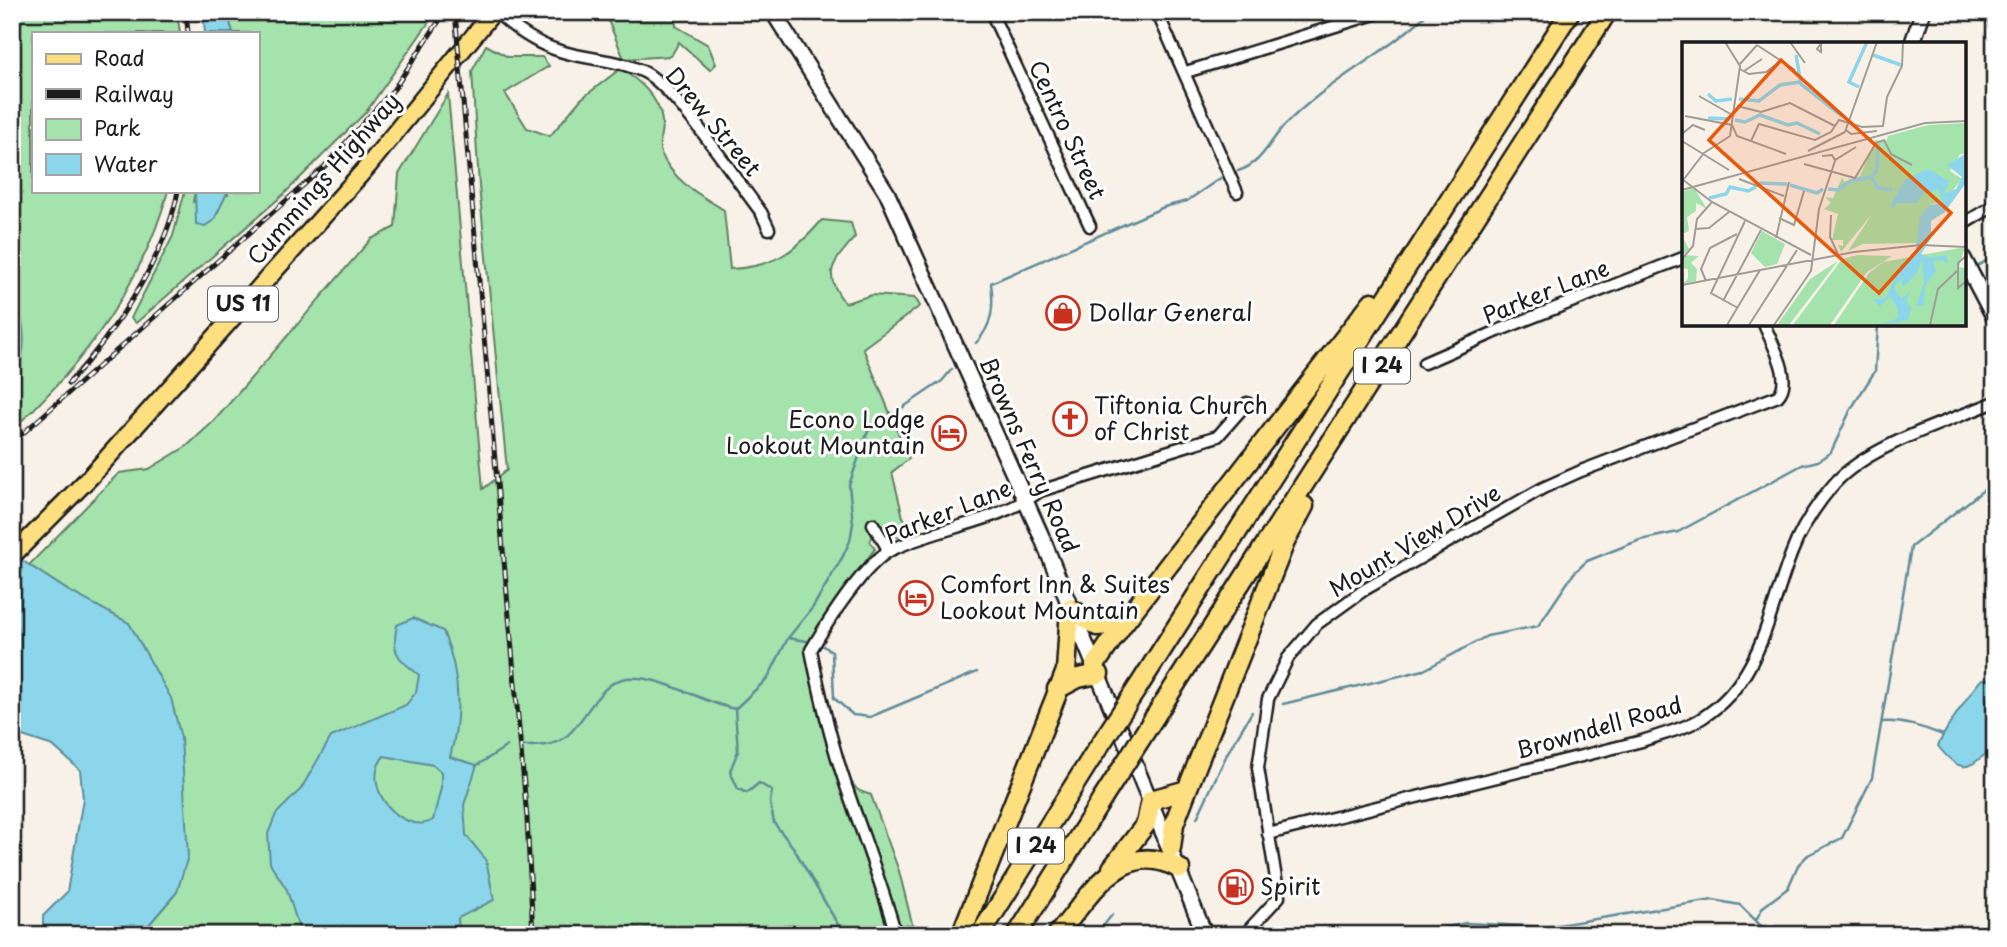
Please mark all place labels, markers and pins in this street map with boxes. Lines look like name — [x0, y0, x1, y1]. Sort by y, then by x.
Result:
shop icon: Dollar General — [1044, 294, 1082, 332]
place label: Dollar General — [1088, 294, 1253, 329]
place label: Tiftonia Church of Christ — [1094, 387, 1268, 448]
church icon: Tiftonia Church of Christ — [1051, 400, 1089, 438]
place label: Econo Lodge Lookout Mountain — [726, 401, 925, 462]
hotel icon: Econo Lodge Lookout Mountain — [930, 414, 968, 452]
place label: Comfort Inn & Suites Lookout Mountain — [940, 566, 1170, 627]
hotel icon: Comfort Inn & Suites Lookout Mountain — [897, 579, 935, 617]
fuel station icon: Spirit — [1217, 868, 1255, 906]
place label: Spirit — [1260, 868, 1320, 903]

